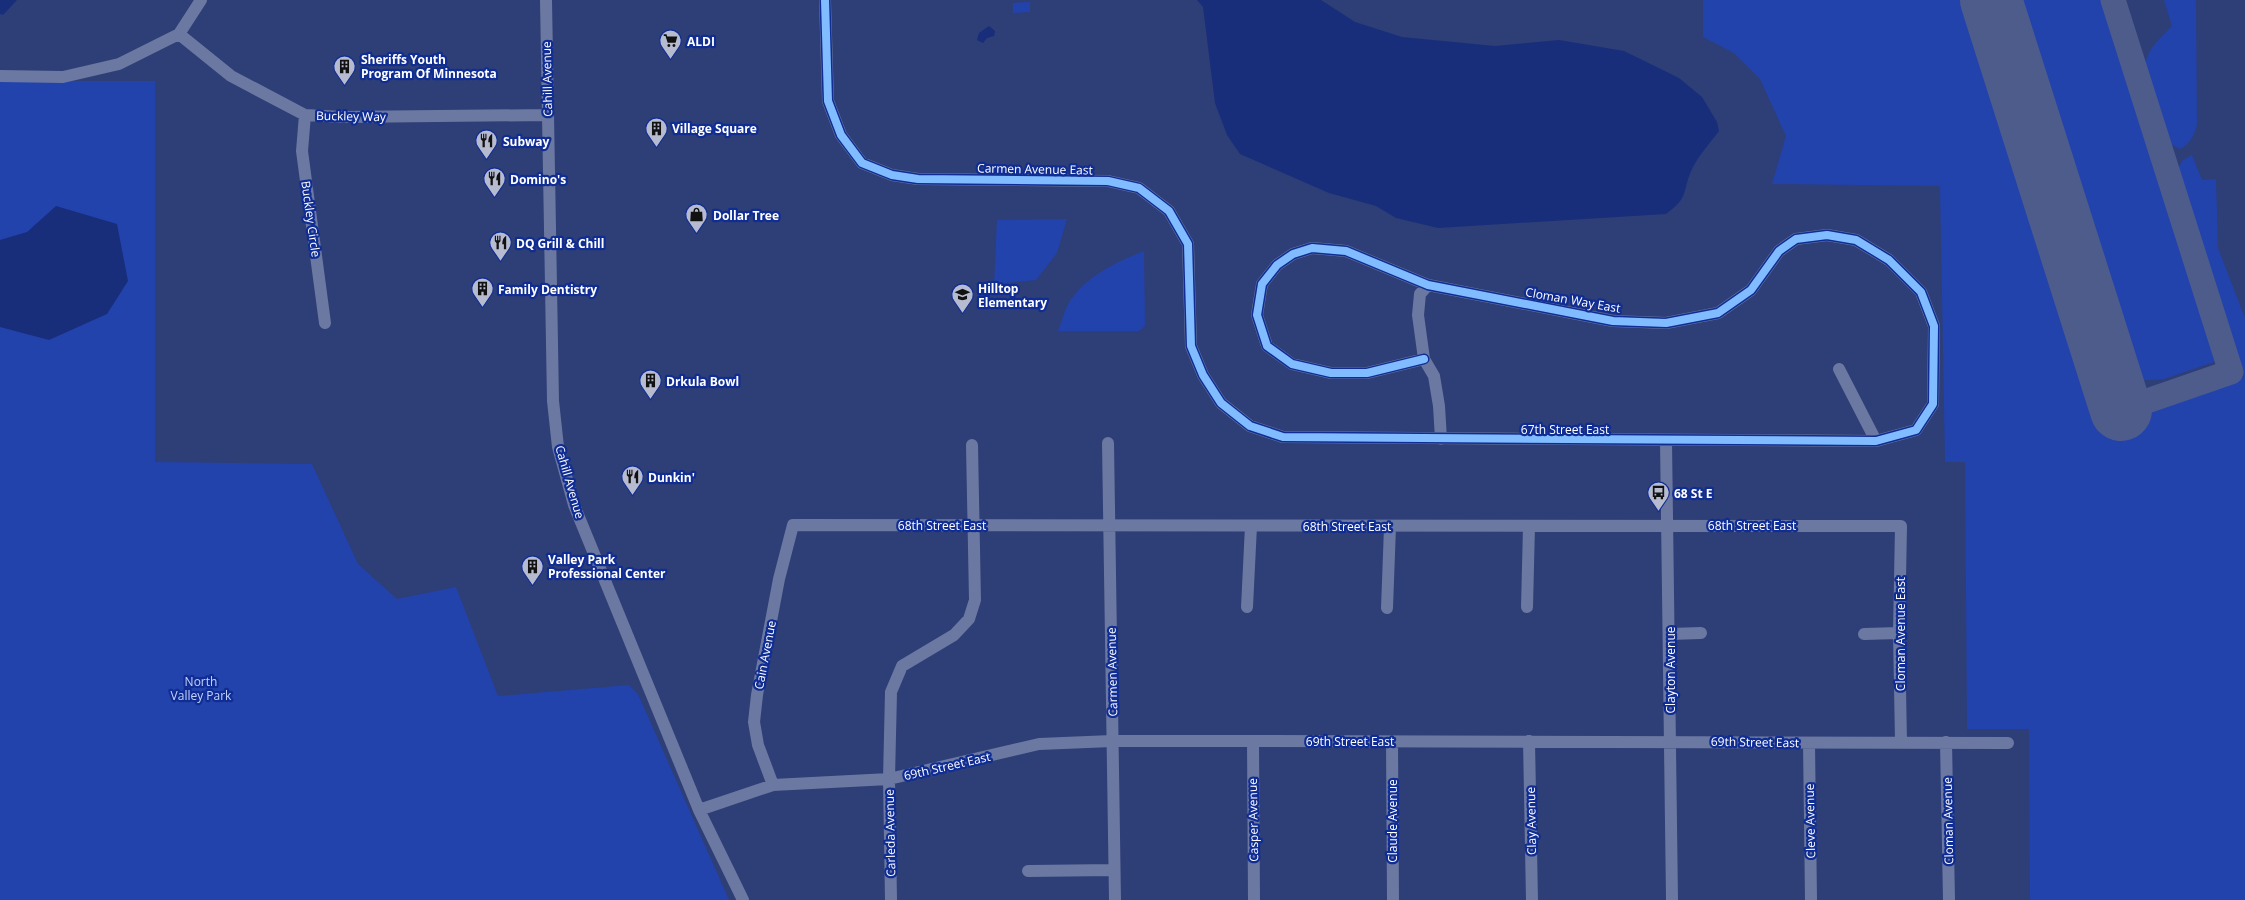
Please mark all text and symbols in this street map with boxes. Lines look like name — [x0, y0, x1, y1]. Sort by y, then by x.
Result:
supermarket icon: ALDI — [659, 29, 683, 60]
place label: ALDI — [687, 33, 715, 50]
street label: Cahill Avenue — [538, 41, 556, 117]
place label: Sheriffs Youth Program Of Minnesota — [361, 51, 497, 82]
building icon: Sheriffs Youth Program Of Minnesota — [333, 54, 357, 85]
street label: Buckley Way — [316, 107, 387, 125]
building icon: Village Square — [644, 116, 668, 147]
place label: Village Square — [672, 120, 757, 137]
restaurant icon: Subway — [475, 129, 499, 160]
place label: Subway — [503, 133, 550, 150]
street label: Carmen Avenue East — [977, 159, 1093, 179]
restaurant icon: Domino's — [482, 167, 506, 198]
place label: Domino's — [510, 171, 566, 188]
street label: Buckley Circle — [297, 180, 325, 259]
shop icon: Dollar Tree — [685, 203, 709, 234]
place label: Dollar Tree — [713, 207, 779, 224]
restaurant icon: DQ Grill & Chill — [488, 231, 512, 262]
place label: DQ Grill & Chill — [516, 235, 604, 252]
building icon: Family Dentistry — [470, 277, 494, 308]
place label: Hilltop Elementary — [978, 280, 1047, 311]
place label: Family Dentistry — [498, 281, 597, 298]
school or university icon: Hilltop Elementary — [950, 283, 974, 314]
street label: Cloman Way East — [1524, 283, 1622, 317]
building icon: Drkula Bowl — [638, 369, 662, 400]
place label: Drkula Bowl — [666, 373, 739, 390]
street label: 67th Street East — [1521, 421, 1609, 438]
street label: Cahill Avenue — [551, 443, 589, 521]
restaurant icon: Dunkin' — [620, 465, 644, 496]
place label: Dunkin' — [648, 469, 695, 486]
bus stop icon: 68 St E — [1646, 481, 1670, 512]
place label: 68 St E — [1674, 485, 1713, 502]
street label: 68th Street East — [898, 517, 986, 534]
street label: 68th Street East — [1708, 517, 1796, 534]
street label: 68th Street East — [1303, 518, 1391, 535]
place label: Valley Park Professional Center — [548, 551, 666, 582]
building icon: Valley Park Professional Center — [520, 554, 544, 585]
street label: Cloman Avenue East — [1892, 577, 1909, 691]
street label: Cain Avenue — [750, 619, 780, 691]
street label: Clayton Avenue — [1662, 626, 1679, 714]
street label: Carmen Avenue — [1103, 627, 1121, 717]
park label: North Valley Park — [171, 673, 232, 704]
street label: 69th Street East — [1306, 733, 1394, 750]
street label: 69th Street East — [1711, 733, 1799, 751]
street label: 69th Street East — [902, 748, 992, 784]
street label: Cloman Avenue — [1939, 777, 1957, 865]
street label: Casper Avenue — [1244, 778, 1262, 862]
street label: Claude Avenue — [1384, 779, 1401, 863]
street label: Cleve Avenue — [1801, 783, 1819, 859]
street label: Clay Avenue — [1522, 787, 1540, 855]
street label: Carleda Avenue — [881, 789, 899, 877]

